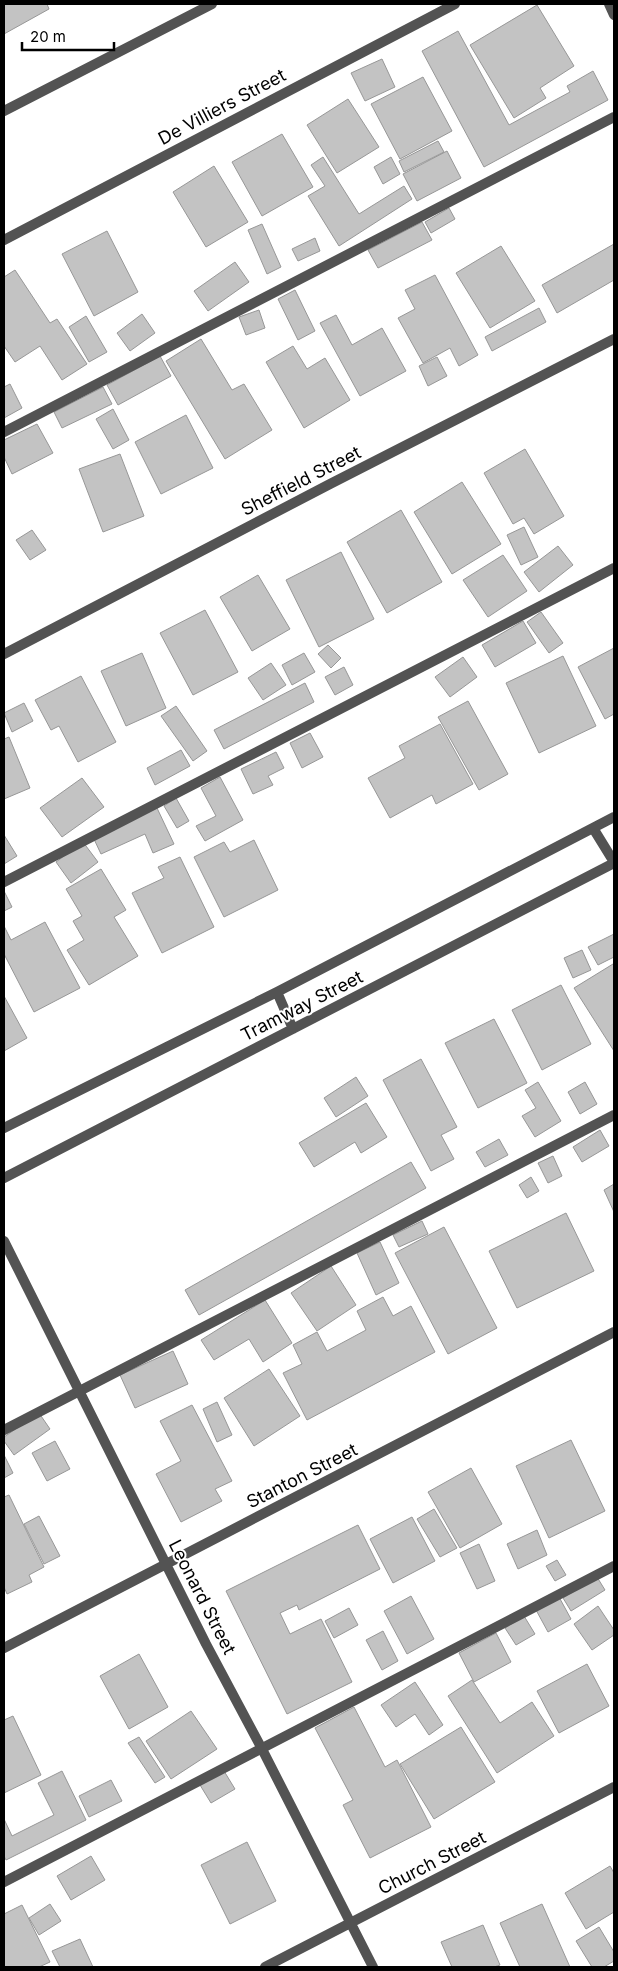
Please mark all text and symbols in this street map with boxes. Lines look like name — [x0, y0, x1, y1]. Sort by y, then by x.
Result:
scale bar — [22, 20, 115, 52]
text: 20 m — [30, 27, 66, 46]
street label: De Villiers Street — [155, 64, 289, 149]
street label: Sheffield Street — [237, 441, 364, 520]
street label: Tramway Street — [237, 966, 366, 1045]
street label: Stanton Street — [243, 1439, 361, 1512]
street label: Leonard Street — [165, 1536, 240, 1658]
street label: Church Street — [375, 1826, 489, 1899]

